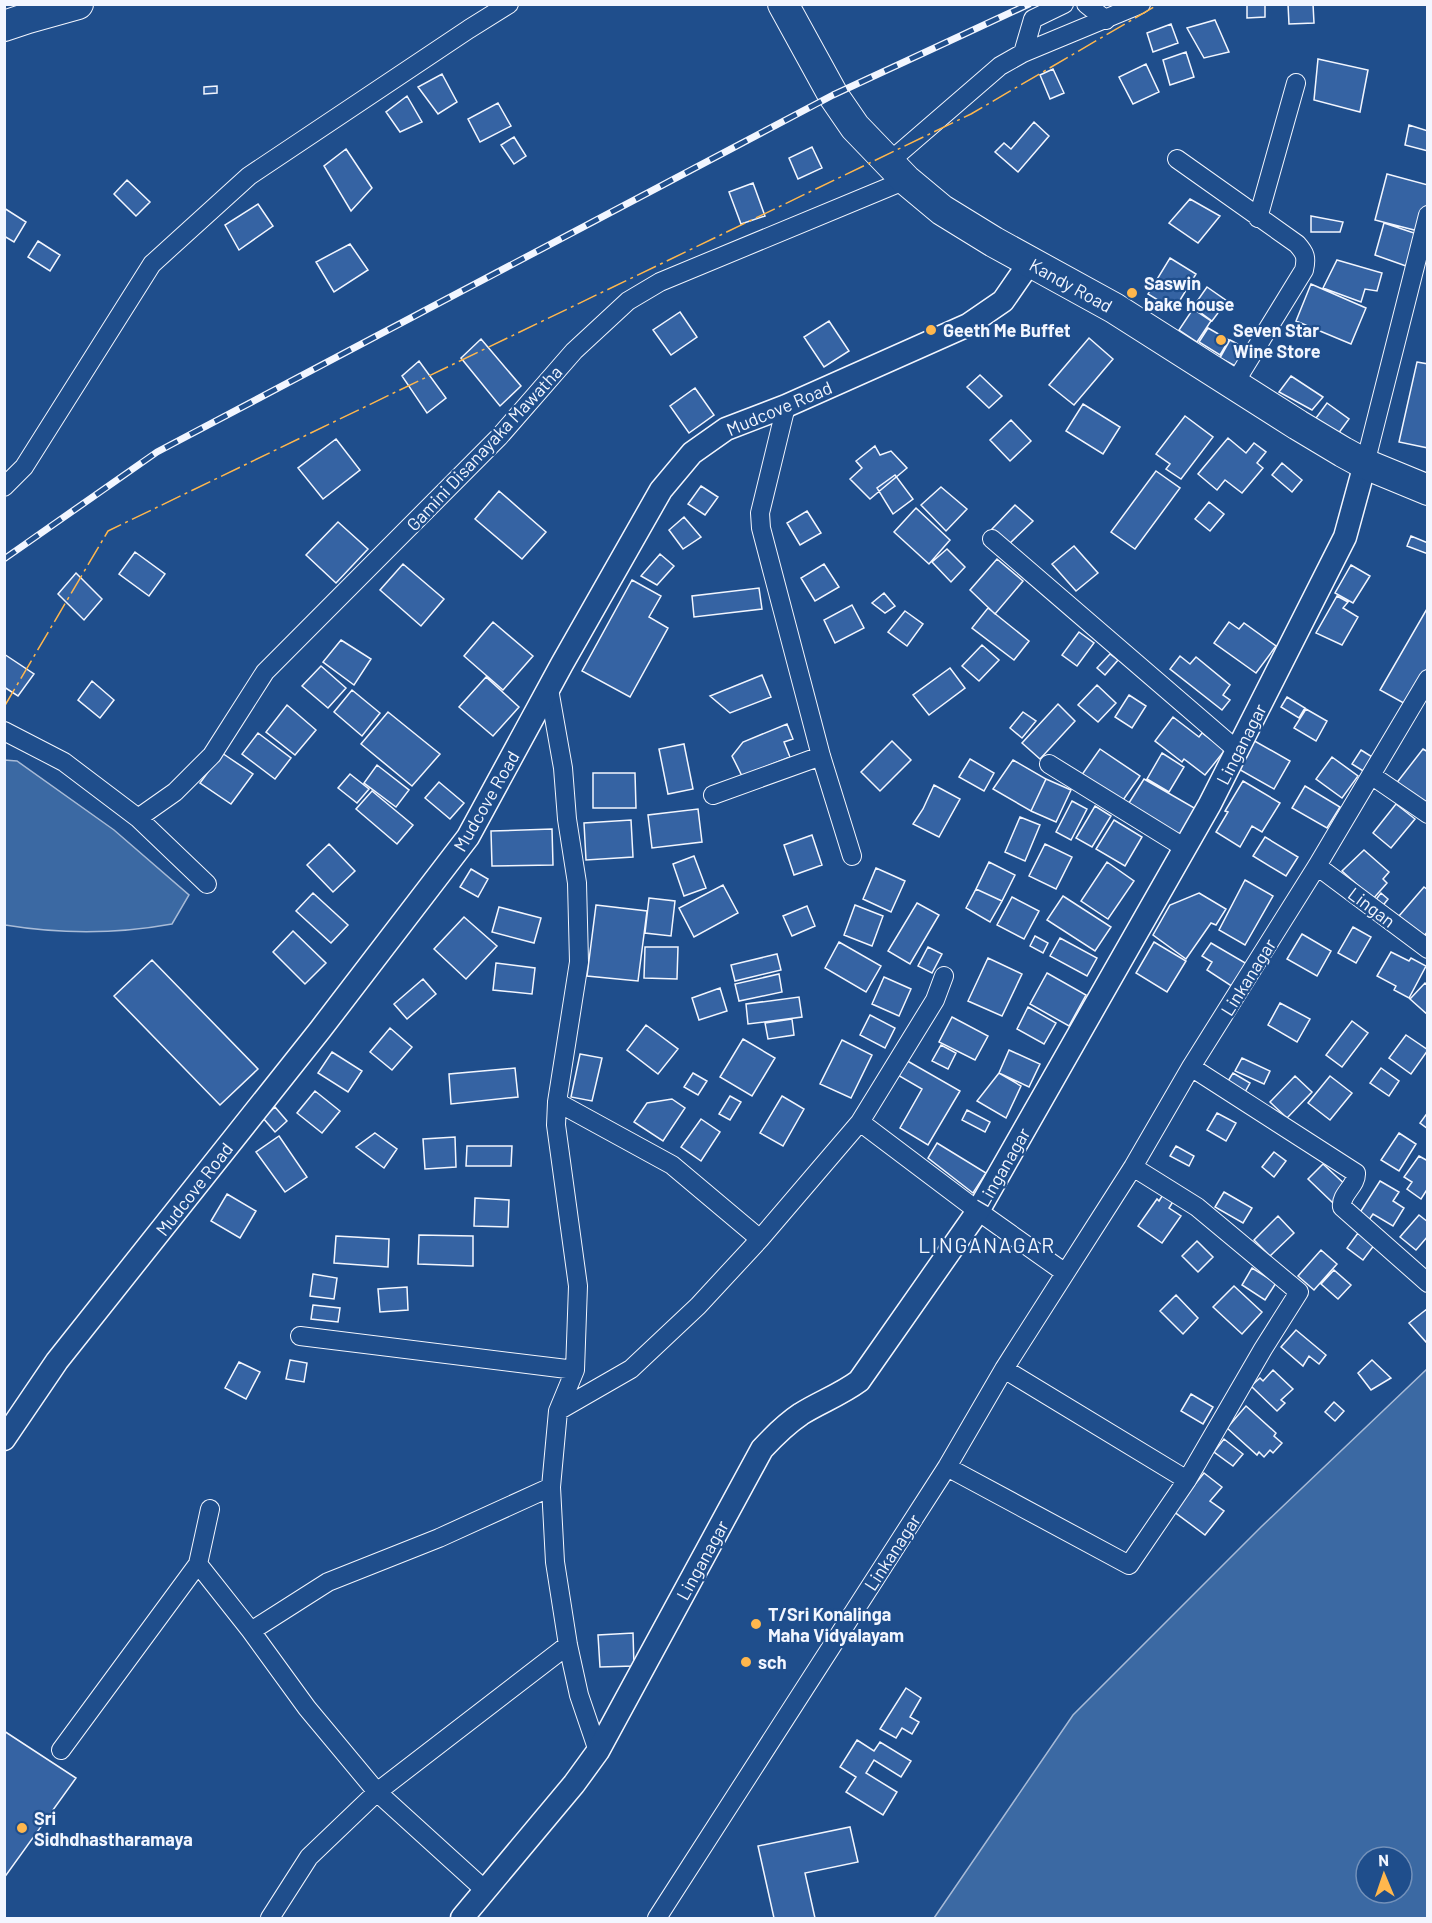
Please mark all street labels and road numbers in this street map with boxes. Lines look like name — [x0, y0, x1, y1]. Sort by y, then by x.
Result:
street label: Kandy Road — [1026, 253, 1116, 317]
street label: Gamini Disanayaka Mawatha — [402, 361, 566, 535]
street label: Mudcove Road — [723, 376, 835, 440]
street label: Linganagar — [1211, 700, 1271, 788]
street label: Mudcove Road — [448, 747, 524, 855]
street label: Lingan — [1344, 882, 1400, 932]
street label: Linkanagar — [1216, 934, 1281, 1020]
street label: Linganagar — [972, 1123, 1035, 1210]
street label: Mudcove Road — [151, 1138, 237, 1240]
street label: Linkanagar — [859, 1509, 925, 1594]
street label: Linganagar — [671, 1516, 733, 1604]

